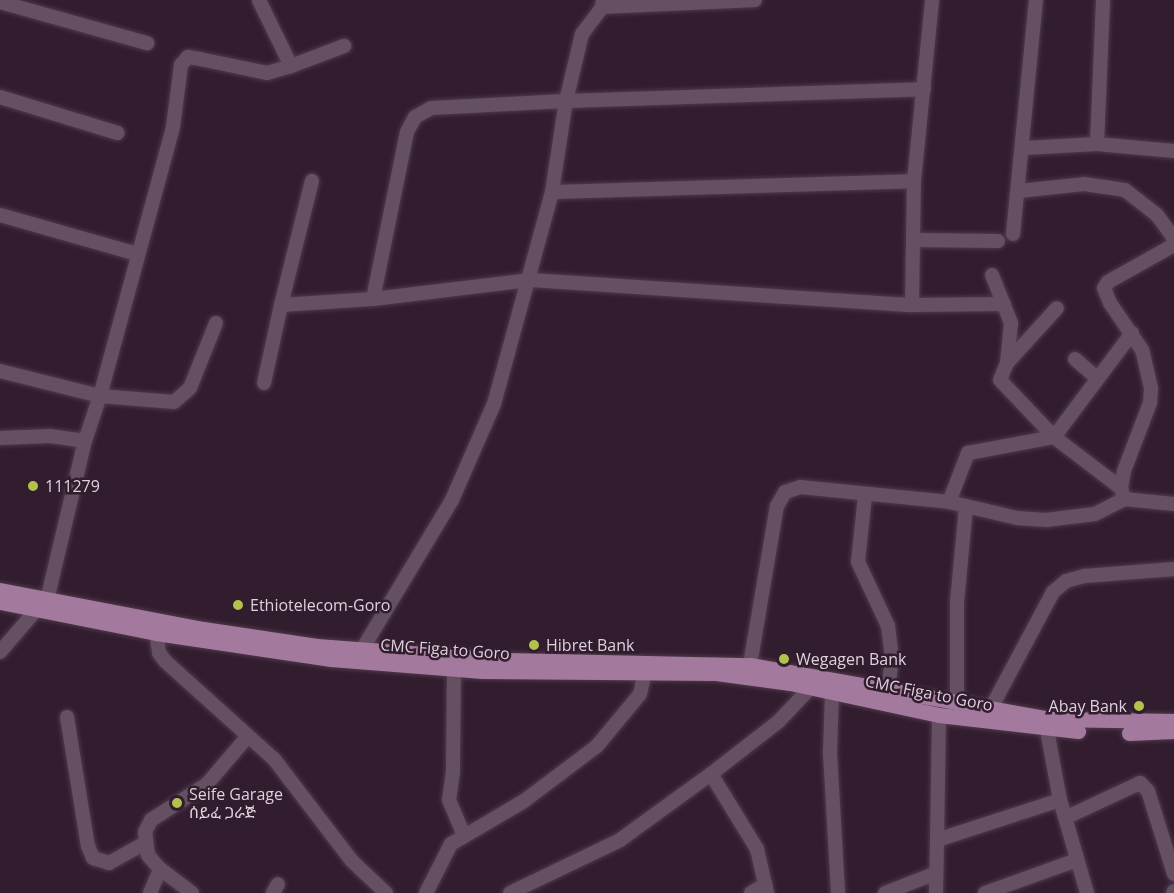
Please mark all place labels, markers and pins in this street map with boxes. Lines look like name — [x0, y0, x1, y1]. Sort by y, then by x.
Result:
place label: 111279 — [45, 476, 100, 496]
marker: 111279 — [26, 479, 40, 493]
place label: Ethiotelecom-Goro — [250, 595, 390, 615]
marker: Ethiotelecom-Goro — [231, 598, 245, 612]
place label: Hibret Bank — [546, 635, 634, 655]
marker: Hibret Bank — [527, 638, 541, 652]
place label: Wegagen Bank — [796, 649, 906, 669]
marker: Wegagen Bank — [777, 652, 791, 666]
place label: Abay Bank — [1049, 696, 1127, 716]
marker: Abay Bank — [1132, 699, 1146, 713]
place label: Seife Garage ሰይፈ ጋራጅ — [189, 784, 283, 822]
marker: Seife Garage ሰይፈ ጋራጅ — [170, 796, 184, 810]

